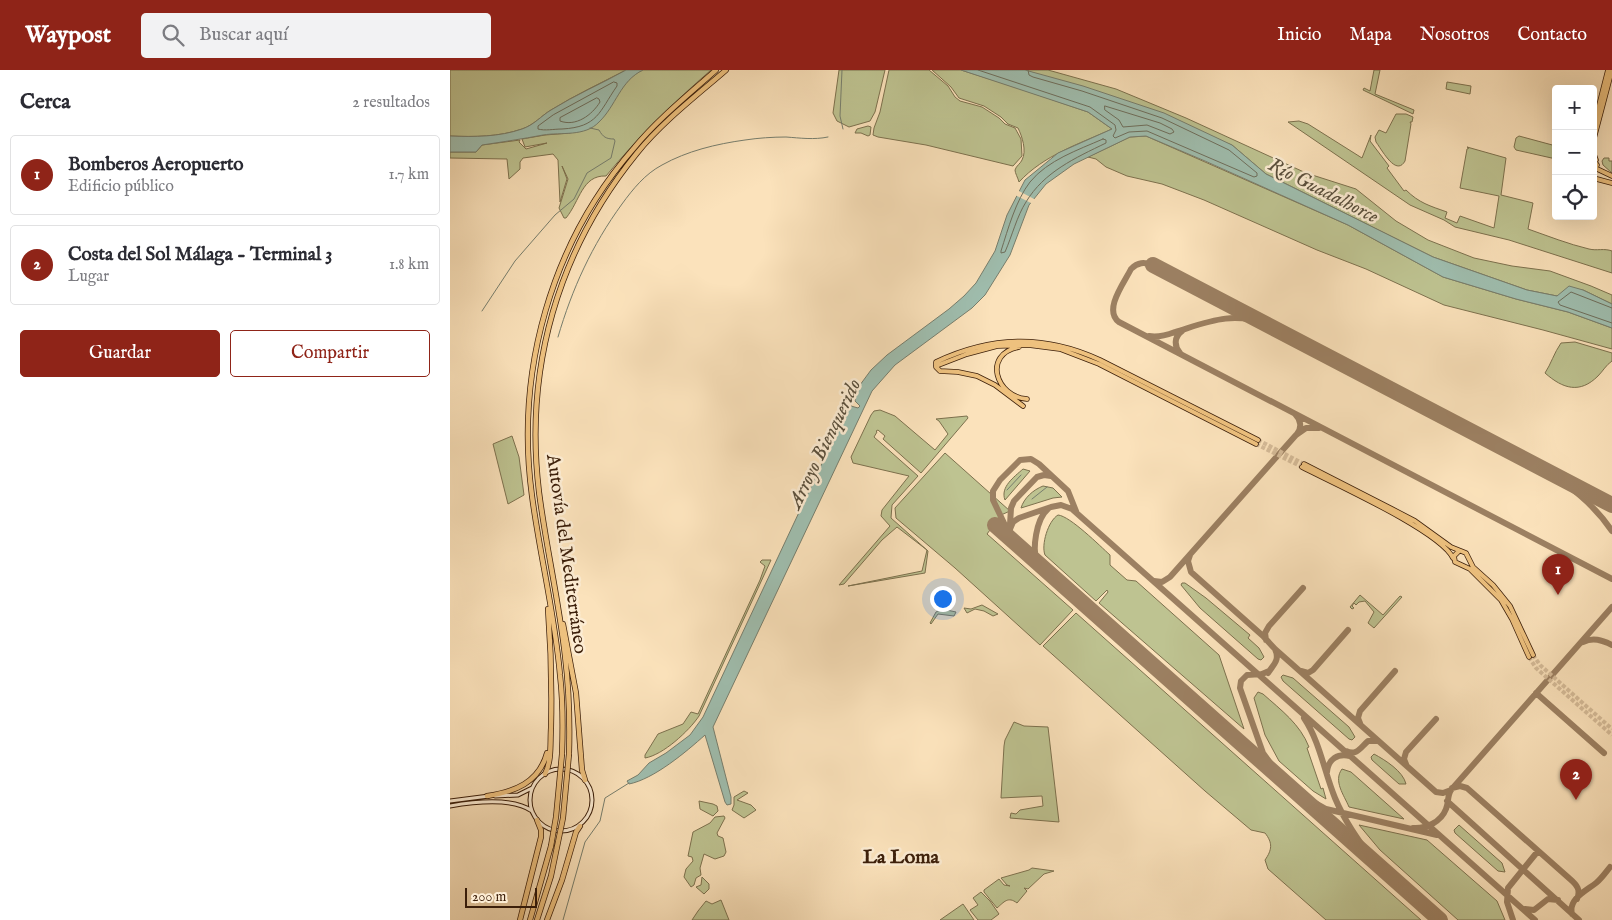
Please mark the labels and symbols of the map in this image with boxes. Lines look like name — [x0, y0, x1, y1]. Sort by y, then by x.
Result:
water label: Río Guadalhorce — [1264, 153, 1383, 230]
water label: Arroyo Bienquerido — [782, 375, 867, 515]
street label: Autovía del Mediterráneo — [540, 452, 592, 655]
pin: 1 — [1542, 554, 1574, 595]
your location — [930, 586, 956, 612]
pin: 2 — [1560, 759, 1592, 800]
district label: La Loma — [863, 845, 940, 870]
scale bar — [465, 885, 538, 908]

